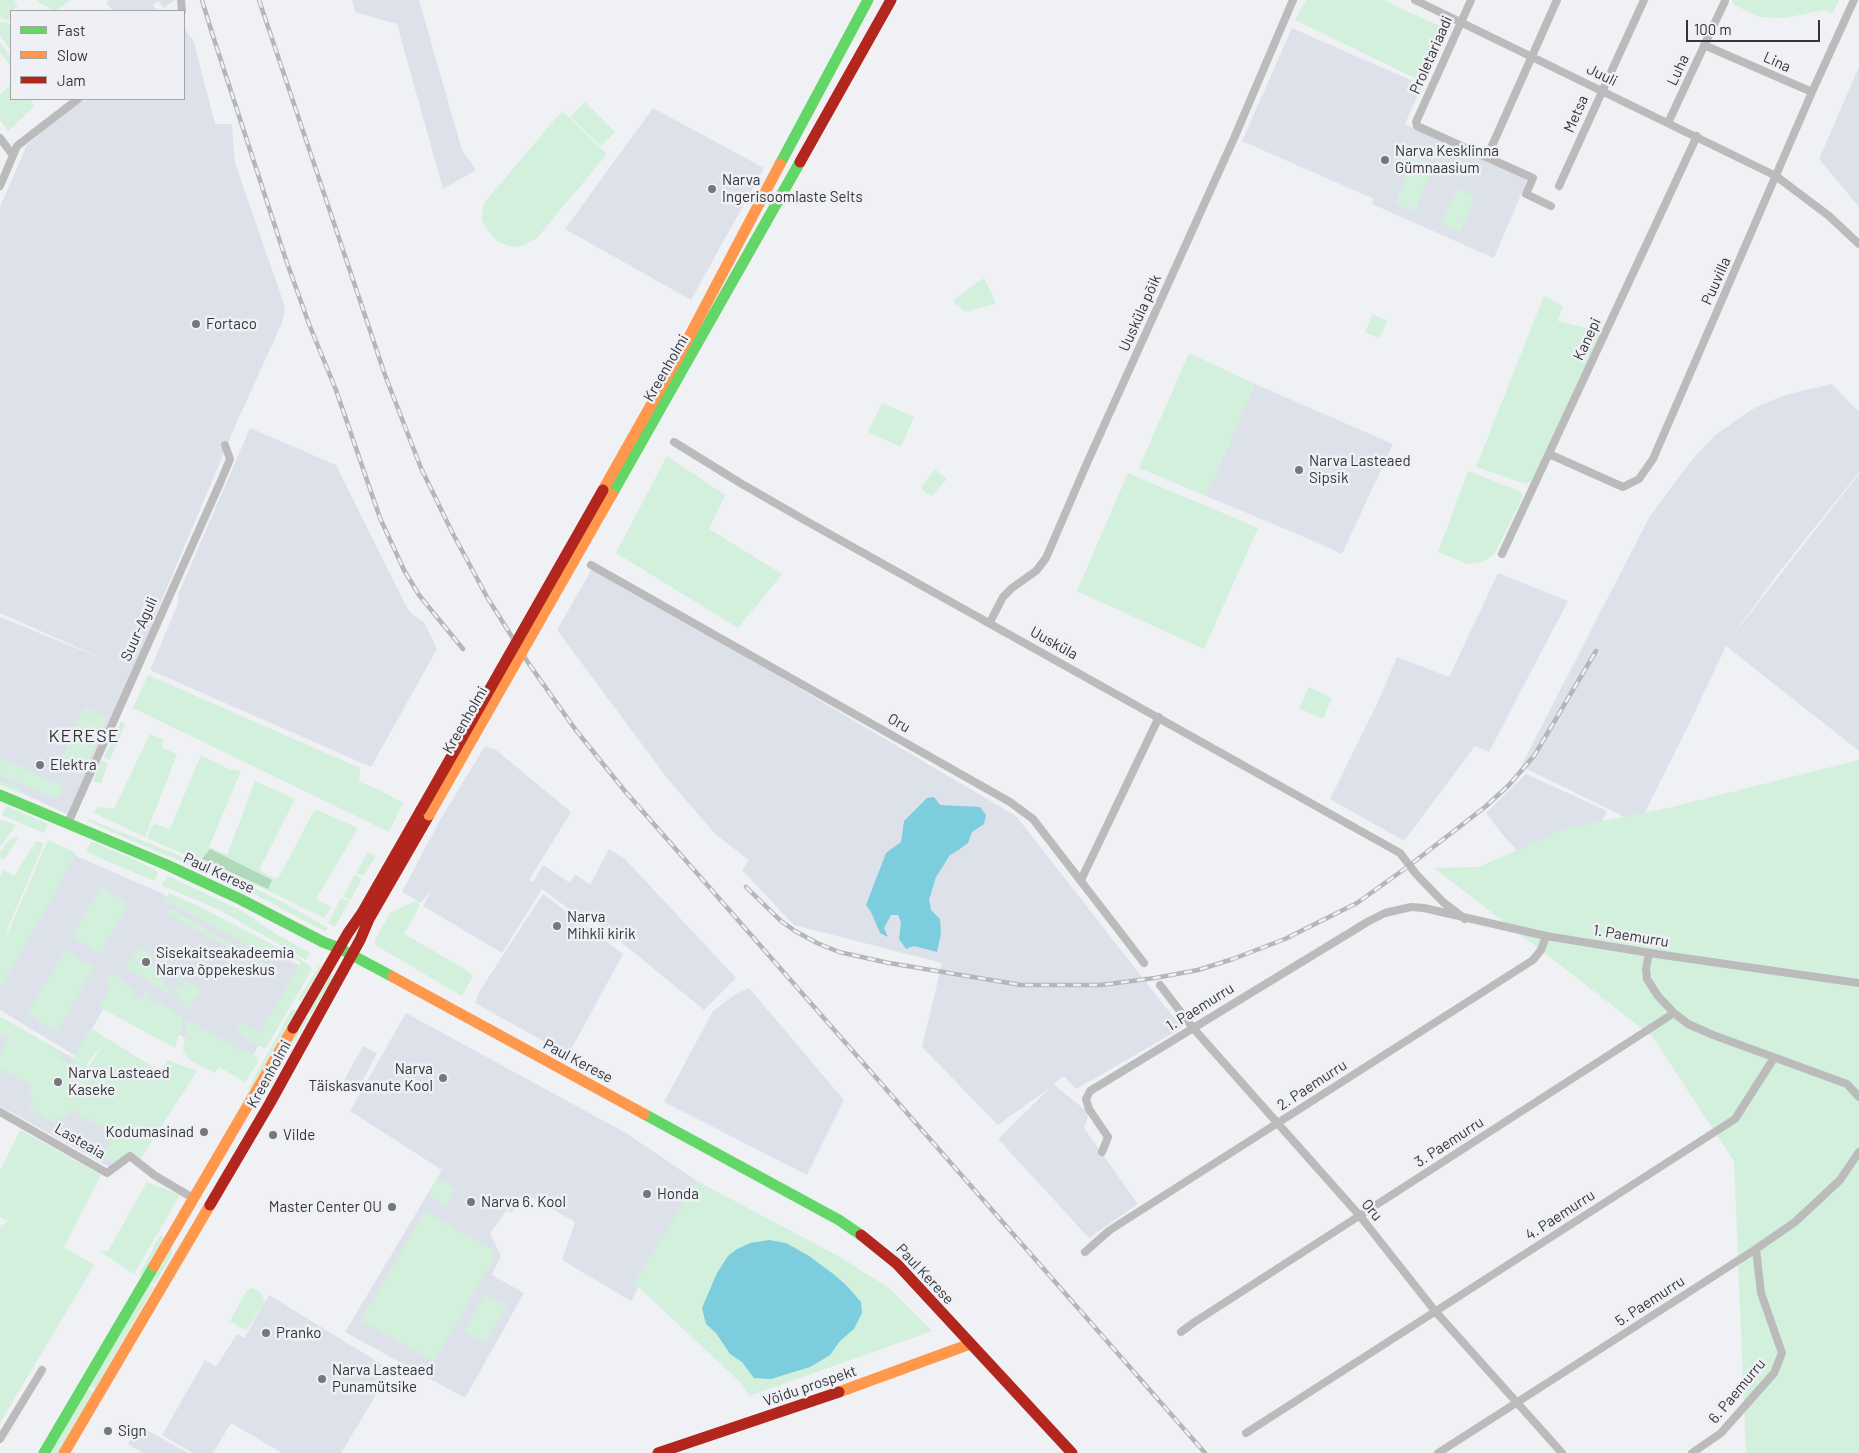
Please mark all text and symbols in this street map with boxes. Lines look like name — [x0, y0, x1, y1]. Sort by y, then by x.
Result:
legend — [10, 10, 185, 100]
scale bar — [1689, 10, 1823, 42]
street label: Proletariaadi — [1406, 13, 1456, 97]
text: 100 m — [1694, 20, 1732, 38]
text: Fast — [57, 21, 85, 39]
text: Slow — [57, 46, 88, 64]
street label: Lina — [1761, 48, 1793, 76]
street label: Luha — [1663, 52, 1693, 88]
street label: Juuli — [1584, 60, 1620, 90]
text: Jam — [57, 71, 86, 89]
street label: Metsa — [1560, 93, 1592, 135]
place label: Narva Kesklinna Gümnaasium — [1395, 142, 1499, 177]
marker: Narva Kesklinna Gümnaasium — [1379, 154, 1391, 166]
place label: Narva Ingerisoomlaste Selts — [722, 171, 863, 206]
marker: Narva Ingerisoomlaste Selts — [706, 183, 718, 195]
street label: Puuvilla — [1698, 254, 1734, 308]
street label: Uusküla põik — [1115, 272, 1165, 354]
place label: Fortaco — [206, 315, 257, 333]
street label: Kanepi — [1569, 315, 1605, 363]
marker: Fortaco — [190, 318, 202, 330]
street label: Kreenholmi — [640, 331, 692, 405]
place label: Narva Lasteaed Sipsik — [1309, 452, 1411, 487]
marker: Narva Lasteaed Sipsik — [1293, 464, 1305, 476]
street label: Suur-Aguli — [117, 594, 161, 664]
street label: Uusküla — [1027, 623, 1081, 663]
street label: Kreenholmi — [439, 683, 491, 757]
street label: Oru — [885, 709, 913, 737]
district label: KERESE — [48, 725, 120, 747]
place label: Elektra — [50, 756, 97, 774]
marker: Elektra — [34, 759, 46, 771]
street label: Paul Kerese — [181, 849, 257, 897]
place label: Narva Mihkli kirik — [567, 908, 636, 943]
marker: Narva Mihkli kirik — [551, 920, 563, 932]
street label: 1. Paemurru — [1592, 921, 1670, 951]
place label: Sisekaitseakadeemia Narva õppekeskus — [156, 944, 294, 979]
marker: Sisekaitseakadeemia Narva õppekeskus — [140, 956, 152, 968]
street label: 1. Paemurru — [1163, 979, 1237, 1035]
street label: Paul Kerese — [540, 1035, 616, 1087]
street label: Kreenholmi — [243, 1037, 295, 1111]
street label: 2. Paemurru — [1274, 1056, 1350, 1114]
place label: Narva Täiskasvanute Kool — [308, 1060, 433, 1095]
place label: Narva Lasteaed Kaseke — [68, 1064, 170, 1099]
marker: Narva Täiskasvanute Kool — [437, 1072, 449, 1084]
marker: Narva Lasteaed Kaseke — [52, 1076, 64, 1088]
street label: 3. Paemurru — [1411, 1113, 1487, 1171]
street label: Lasteaia — [51, 1119, 109, 1163]
place label: Kodumasinad — [106, 1123, 194, 1141]
marker: Kodumasinad — [198, 1126, 210, 1138]
place label: Vilde — [283, 1126, 315, 1144]
marker: Vilde — [267, 1129, 279, 1141]
place label: Honda — [657, 1185, 699, 1203]
street label: 4. Paemurru — [1522, 1186, 1598, 1244]
marker: Honda — [641, 1188, 653, 1200]
place label: Narva 6. Kool — [481, 1193, 566, 1211]
street label: Oru — [1358, 1195, 1386, 1225]
marker: Narva 6. Kool — [465, 1196, 477, 1208]
place label: Master Center OU — [269, 1198, 382, 1216]
marker: Master Center OU — [386, 1201, 398, 1213]
street label: Paul Kerese — [892, 1240, 958, 1308]
street label: 5. Paemurru — [1612, 1272, 1688, 1330]
place label: Pranko — [276, 1324, 321, 1342]
marker: Pranko — [260, 1327, 272, 1339]
street label: 6. Paemurru — [1705, 1355, 1769, 1427]
place label: Narva Lasteaed Punamütsike — [332, 1361, 434, 1396]
street label: Võidu prospekt — [761, 1362, 859, 1410]
marker: Narva Lasteaed Punamütsike — [316, 1373, 328, 1385]
place label: Sign — [118, 1422, 147, 1440]
marker: Sign — [102, 1425, 114, 1437]

